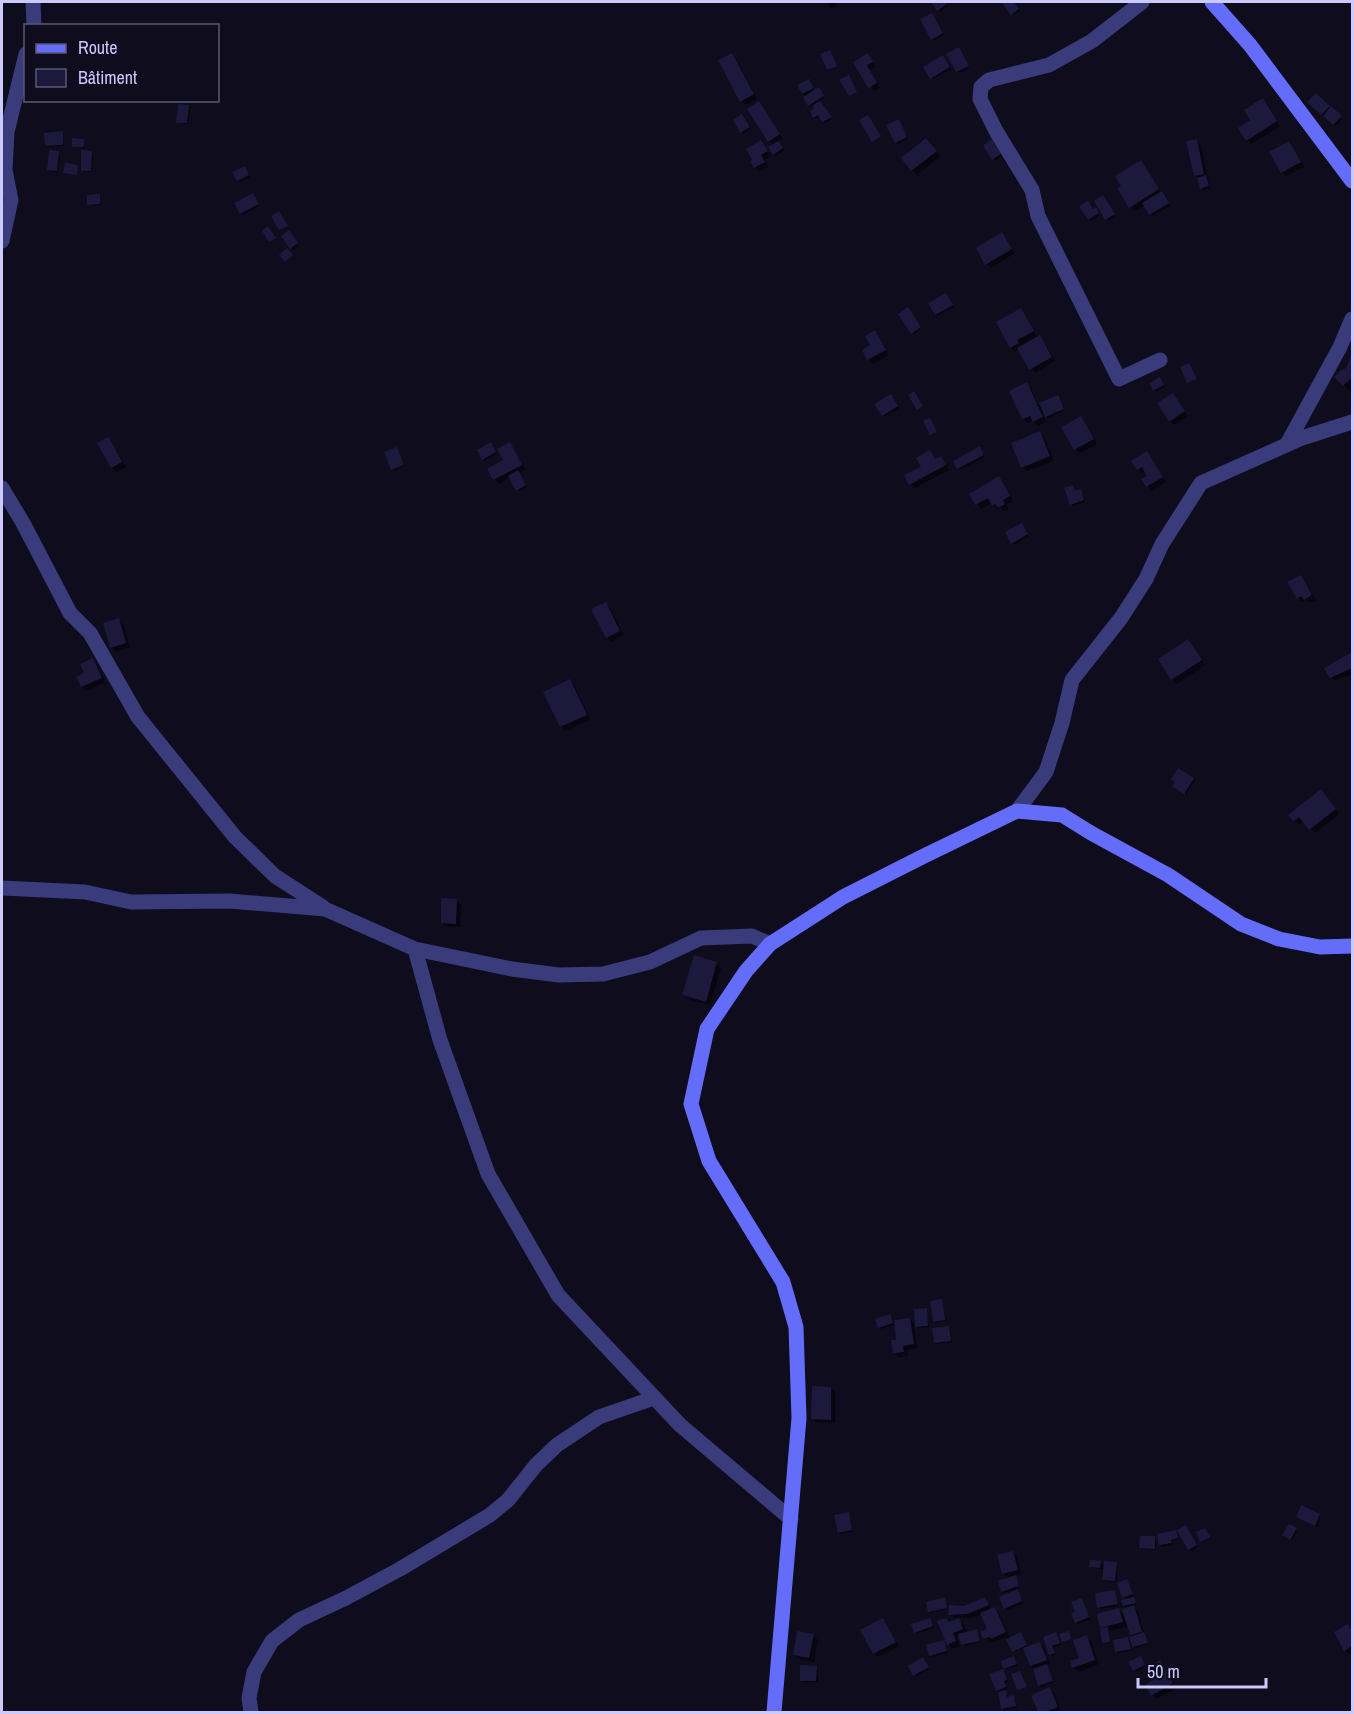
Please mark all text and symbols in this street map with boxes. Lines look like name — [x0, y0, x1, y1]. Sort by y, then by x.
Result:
legend — [24, 24, 219, 102]
text: Route — [78, 35, 117, 60]
text: Bâtiment — [78, 65, 137, 90]
scale bar — [1138, 1651, 1266, 1689]
text: 50 m — [1147, 1659, 1180, 1684]

